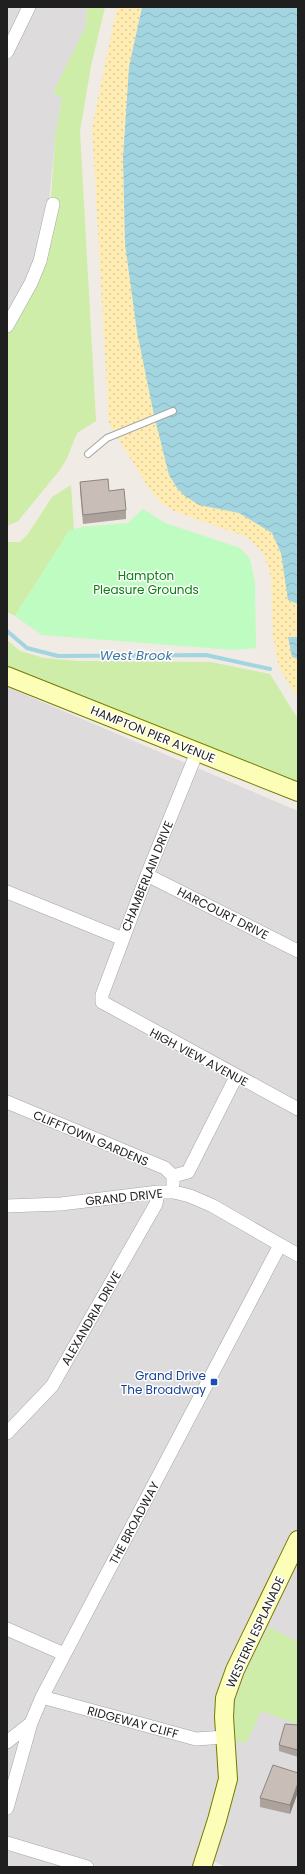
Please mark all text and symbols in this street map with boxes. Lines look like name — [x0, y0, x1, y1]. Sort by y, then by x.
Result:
park label: Hampton Pleasure Grounds — [93, 567, 199, 598]
water label: West Brook — [100, 646, 173, 665]
street label: HAMPTON PIER AVENUE — [88, 701, 218, 767]
street label: CHAMBERLAIN DRIVE — [117, 818, 177, 934]
street label: HARCOURT DRIVE — [174, 883, 272, 943]
street label: HIGH VIEW AVENUE — [147, 1024, 251, 1090]
street label: CLIFFTOWN GARDENS — [31, 1106, 151, 1170]
street label: GRAND DRIVE — [84, 1184, 164, 1210]
street label: ALEXANDRIA DRIVE — [57, 1268, 125, 1368]
place label: Grand Drive The Broadway — [121, 1367, 206, 1398]
marker: Grand Drive The Broadway — [209, 1377, 219, 1387]
street label: THE BROADWAY — [105, 1479, 163, 1567]
street label: WESTERN ESPLANADE — [222, 1574, 288, 1690]
street label: RIDGEWAY CLIFF — [86, 1702, 180, 1742]

